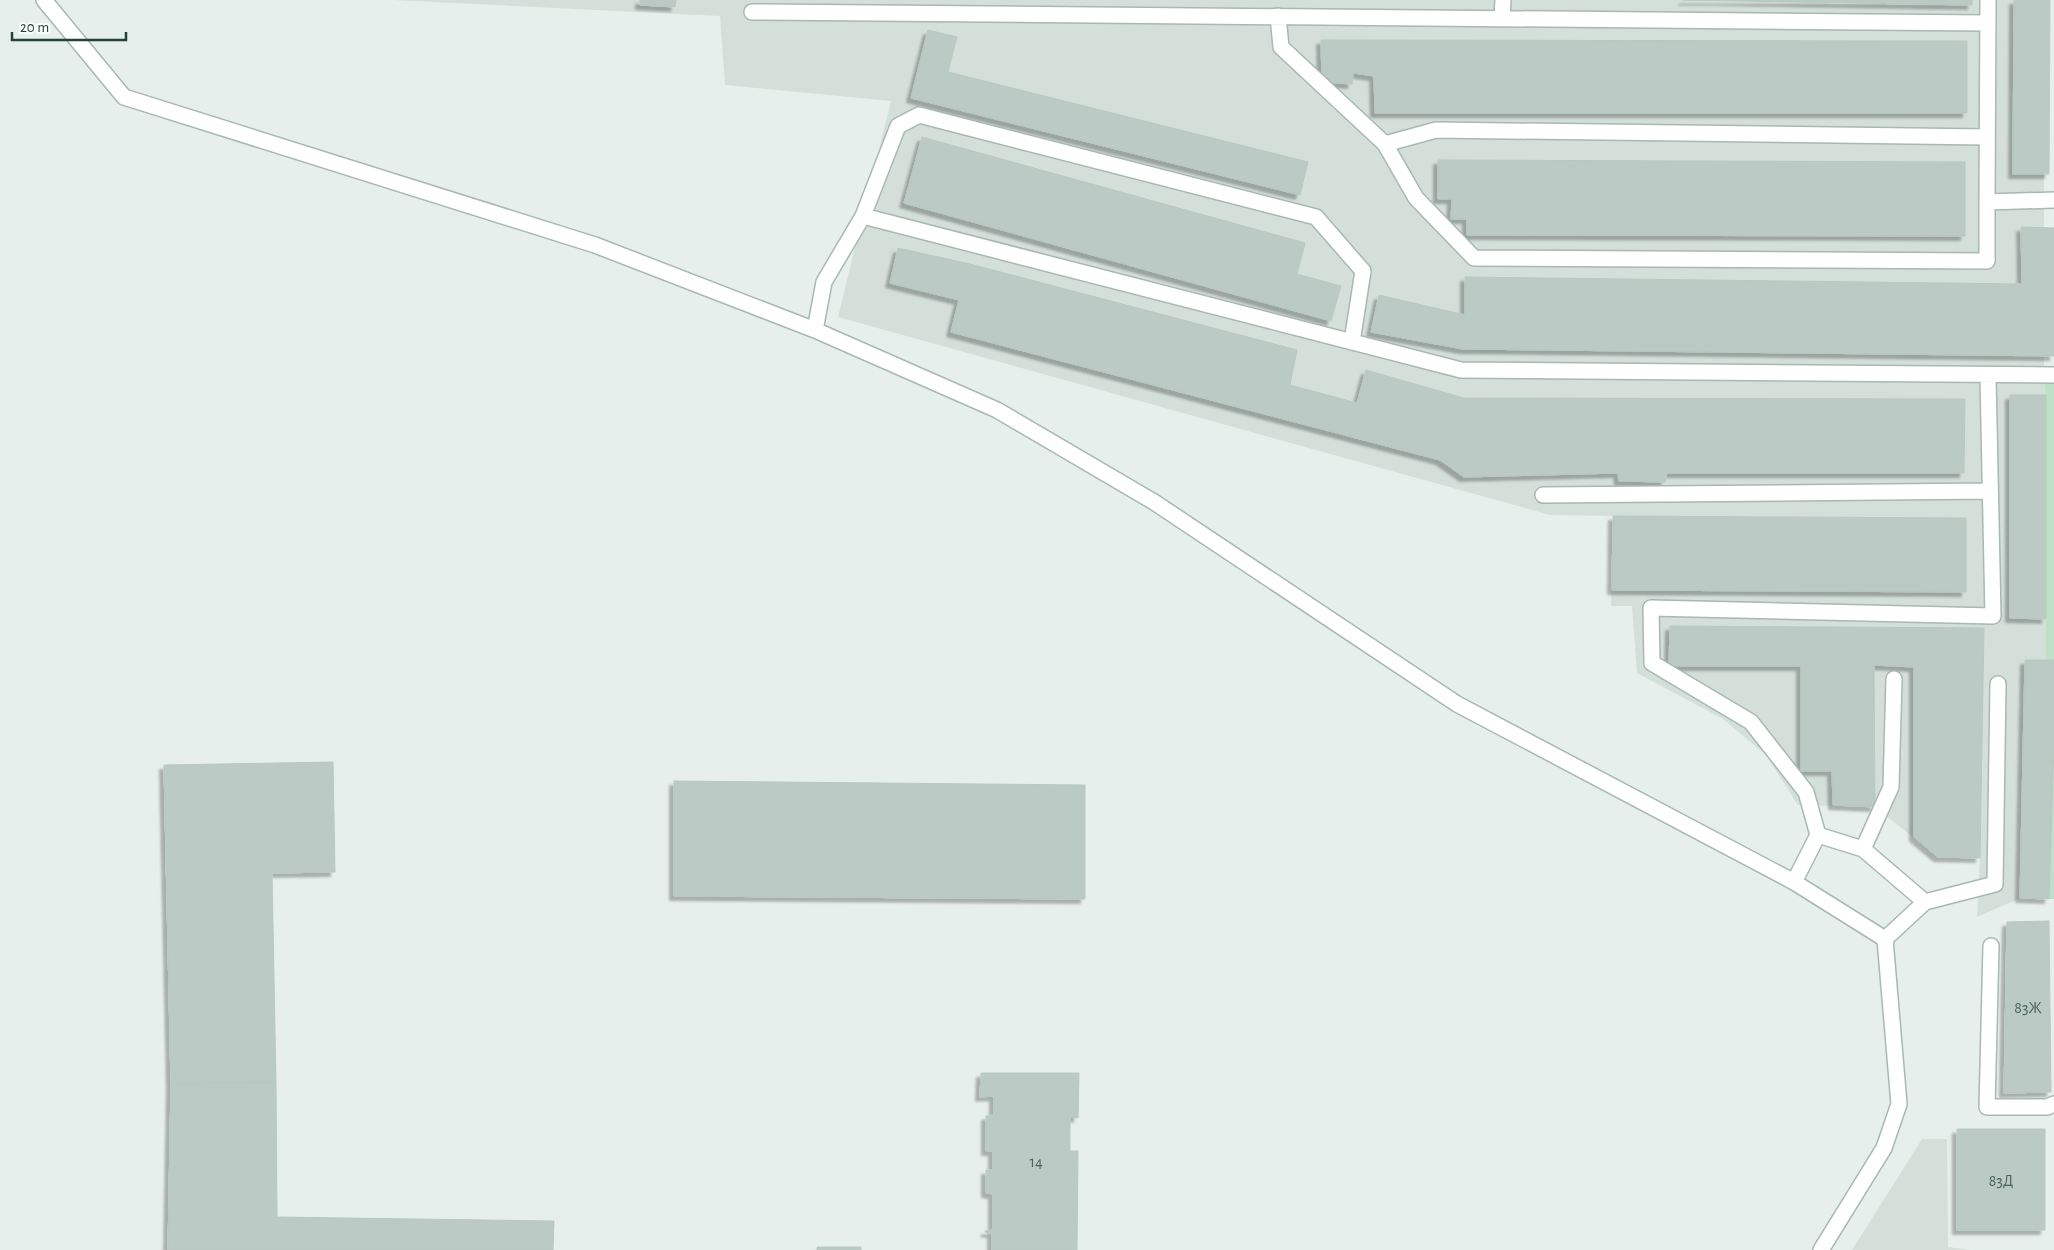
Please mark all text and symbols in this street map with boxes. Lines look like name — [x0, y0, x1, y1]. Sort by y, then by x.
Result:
scale bar — [12, 10, 126, 42]
text: 20 m — [20, 20, 49, 35]
house number: 83Ж — [2014, 1000, 2042, 1016]
house number: 14 — [1029, 1154, 1043, 1170]
house number: 83Д — [1989, 1173, 2013, 1189]

